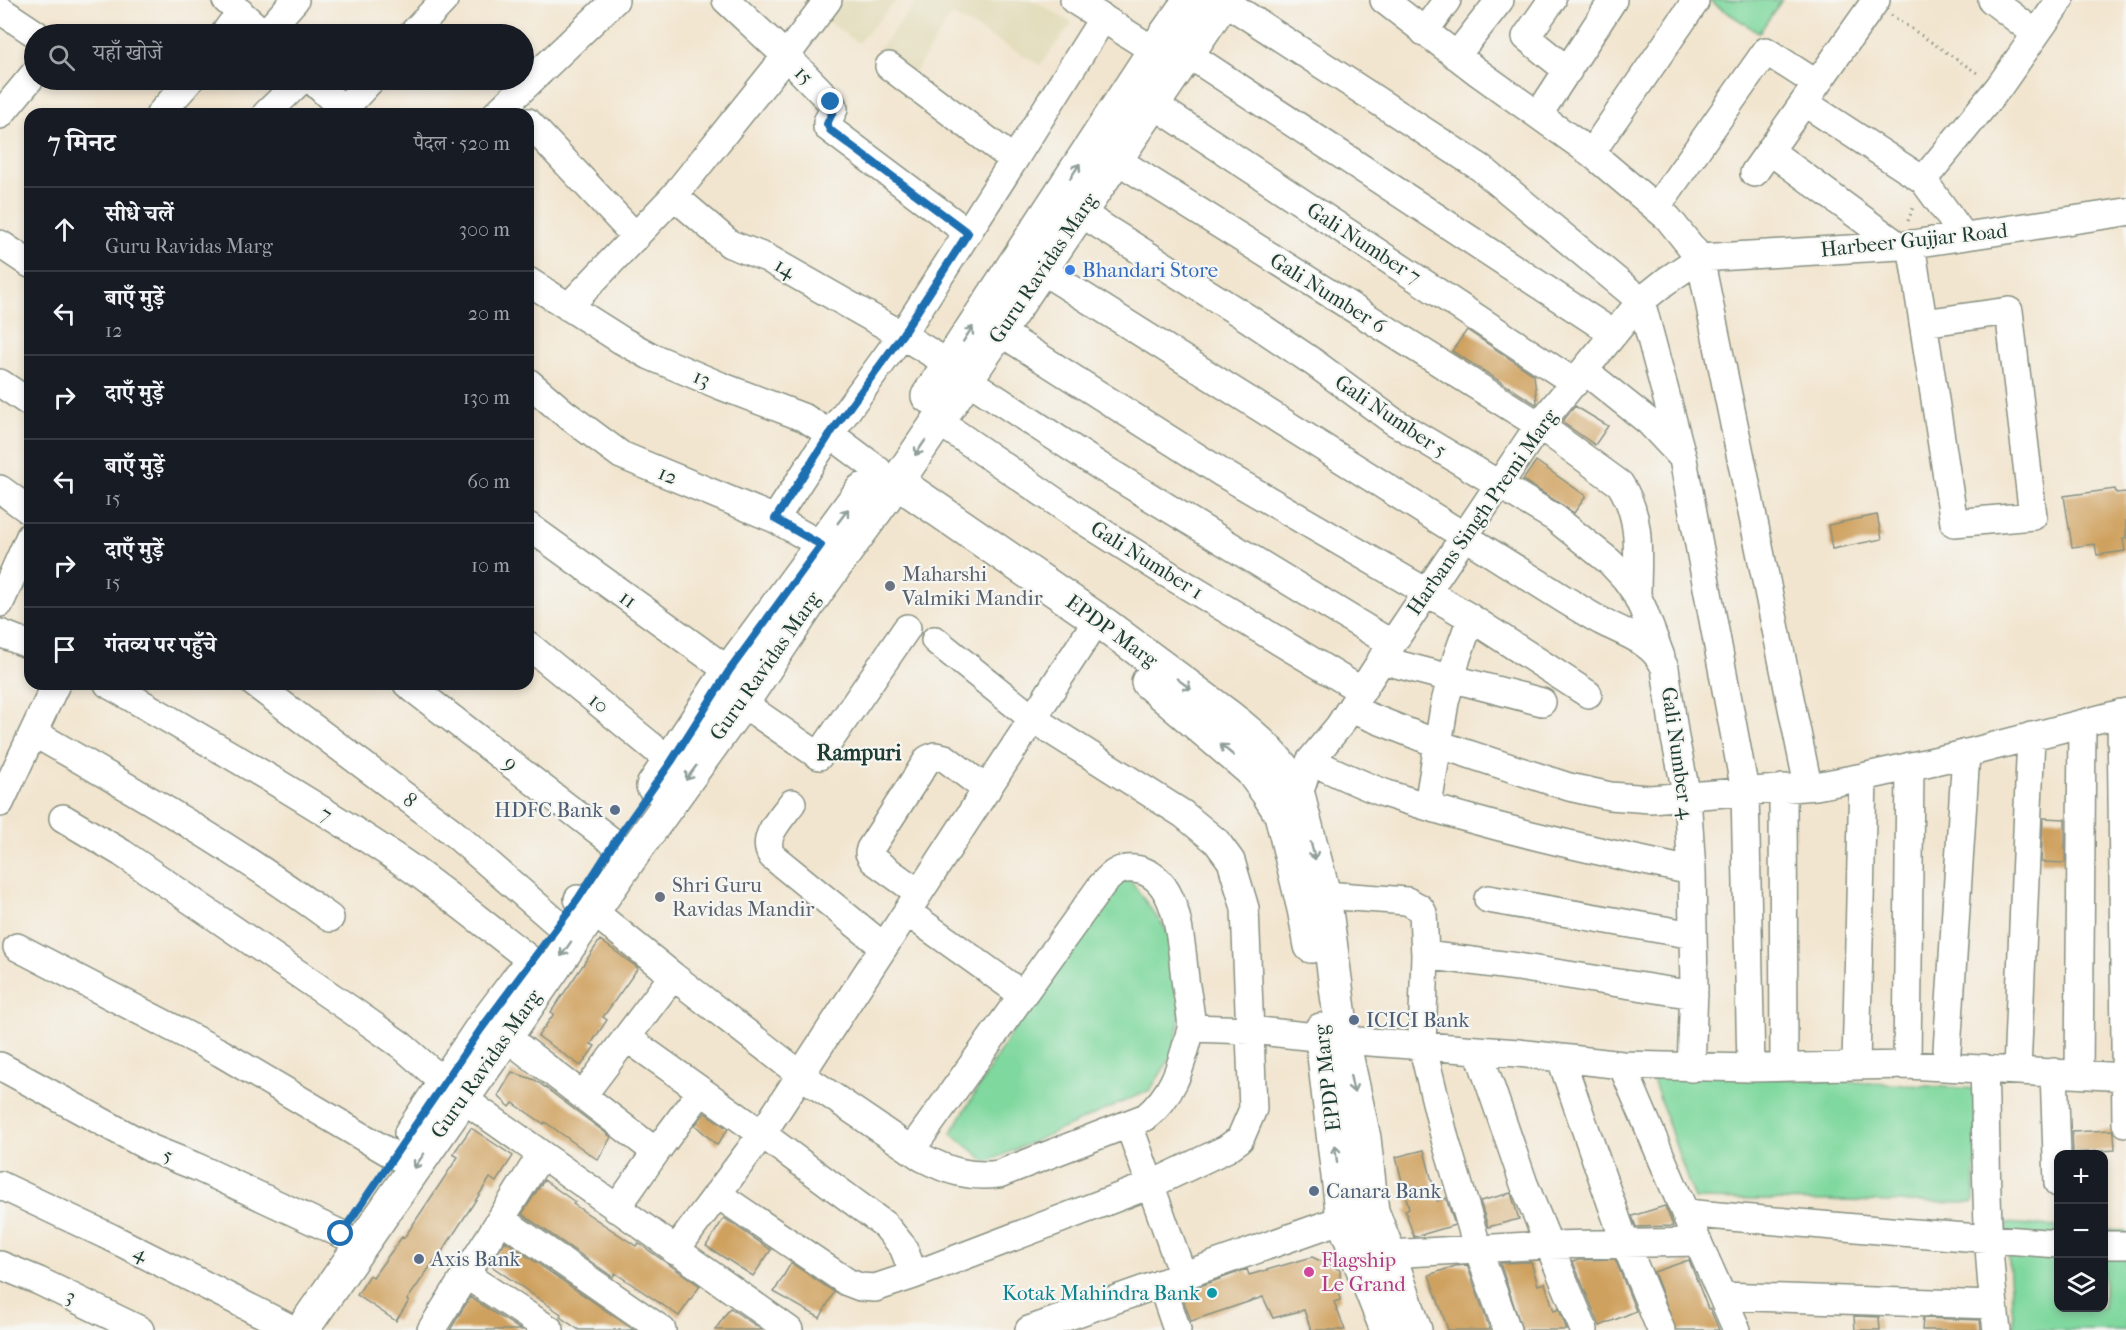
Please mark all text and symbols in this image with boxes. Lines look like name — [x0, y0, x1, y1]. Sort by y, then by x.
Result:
search box — [24, 24, 534, 90]
text: यहाँ खोजें — [93, 40, 162, 66]
icon: search — [45, 41, 78, 74]
street label: 15 — [790, 61, 818, 89]
route end — [817, 88, 843, 114]
text: 7 मिनट — [48, 127, 115, 158]
text: पैदल · 520 m — [414, 132, 510, 155]
one-way arrow — [1069, 163, 1082, 180]
street label: Guru Ravidas Marg — [984, 188, 1103, 348]
street label: Gali Number 7 — [1303, 197, 1425, 289]
text: सीधे चलें — [105, 201, 174, 227]
icon: ahead — [48, 213, 81, 246]
text: 300 m — [459, 218, 510, 241]
street label: Harbeer Gujjar Road — [1819, 218, 2009, 262]
text: Guru Ravidas Marg — [105, 235, 273, 258]
street label: Gali Number 6 — [1266, 248, 1391, 339]
street label: 14 — [770, 253, 800, 284]
place label: Bhandari Store — [1082, 258, 1218, 282]
marker: Bhandari Store — [1063, 263, 1077, 277]
text: बाएँ मुड़ें — [105, 285, 164, 311]
icon: left — [48, 297, 81, 330]
text: 20 m — [468, 302, 510, 325]
text: 12 — [105, 319, 122, 342]
one-way arrow — [962, 326, 975, 343]
street label: 13 — [690, 364, 714, 392]
street label: Gali Number 5 — [1330, 370, 1452, 462]
text: दाएँ मुड़ें — [105, 380, 164, 406]
icon: right — [48, 381, 81, 414]
text: 130 m — [463, 386, 510, 409]
street label: Harbans Singh Premi Marg — [1402, 404, 1563, 620]
one-way arrow — [914, 439, 926, 455]
text: बाएँ मुड़ें — [105, 453, 164, 479]
street label: 12 — [655, 460, 681, 490]
icon: left — [48, 465, 81, 498]
text: 60 m — [467, 470, 510, 493]
text: 15 — [105, 487, 121, 510]
one-way arrow — [836, 509, 849, 525]
street label: Gali Number 1 — [1086, 516, 1208, 604]
text: दाएँ मुड़ें — [105, 537, 164, 563]
icon: right — [48, 549, 81, 582]
text: 10 m — [471, 554, 510, 577]
place label: Maharshi Valmiki Mandir — [901, 562, 1043, 610]
text: 15 — [105, 571, 121, 594]
marker: Maharshi Valmiki Mandir — [883, 579, 897, 593]
street label: 11 — [615, 585, 641, 613]
street label: Guru Ravidas Marg — [705, 586, 826, 745]
street label: EPDP Marg — [1062, 590, 1163, 673]
text: गंतव्य पर पहुँचे — [105, 632, 216, 658]
icon: arrive — [48, 633, 81, 666]
one-way arrow — [1175, 678, 1191, 690]
street label: Gali Number 4 — [1657, 685, 1699, 821]
street label: 10 — [584, 688, 614, 718]
district label: Rampuri — [817, 740, 902, 766]
one-way arrow — [1220, 743, 1235, 757]
street label: 9 — [499, 750, 523, 776]
one-way arrow — [684, 764, 697, 780]
street label: 8 — [399, 787, 421, 813]
place label: HDFC Bank — [494, 798, 603, 822]
street label: 7 — [315, 801, 337, 827]
marker: HDFC Bank — [608, 803, 622, 817]
one-way arrow — [1307, 841, 1319, 860]
place label: Shri Guru Ravidas Mandir — [672, 873, 815, 921]
marker: Shri Guru Ravidas Mandir — [653, 890, 667, 904]
one-way arrow — [560, 941, 572, 957]
street label: Guru Ravidas Marg — [426, 984, 547, 1143]
place label: ICICI Bank — [1366, 1008, 1469, 1032]
marker: ICICI Bank — [1347, 1013, 1361, 1027]
street label: EPDP Marg — [1308, 1023, 1345, 1133]
one-way arrow — [1347, 1074, 1358, 1094]
street label: 5 — [159, 1142, 177, 1168]
one-way arrow — [1330, 1145, 1341, 1165]
map controls — [2054, 1150, 2108, 1312]
button: + — [2054, 1150, 2108, 1204]
one-way arrow — [413, 1152, 425, 1169]
place label: Canara Bank — [1326, 1179, 1441, 1203]
marker: Canara Bank — [1307, 1184, 1321, 1198]
button: − — [2054, 1204, 2108, 1258]
route start — [327, 1220, 353, 1246]
street label: 4 — [130, 1239, 152, 1267]
place label: Axis Bank — [430, 1247, 521, 1271]
place label: Flagship Le Grand — [1321, 1248, 1406, 1296]
marker: Axis Bank — [412, 1252, 426, 1266]
button: layers — [2054, 1258, 2108, 1312]
marker: Flagship Le Grand — [1302, 1265, 1316, 1279]
place label: Kotak Mahindra Bank — [1002, 1281, 1200, 1305]
street label: 3 — [62, 1283, 80, 1309]
marker: Kotak Mahindra Bank — [1205, 1286, 1219, 1300]

